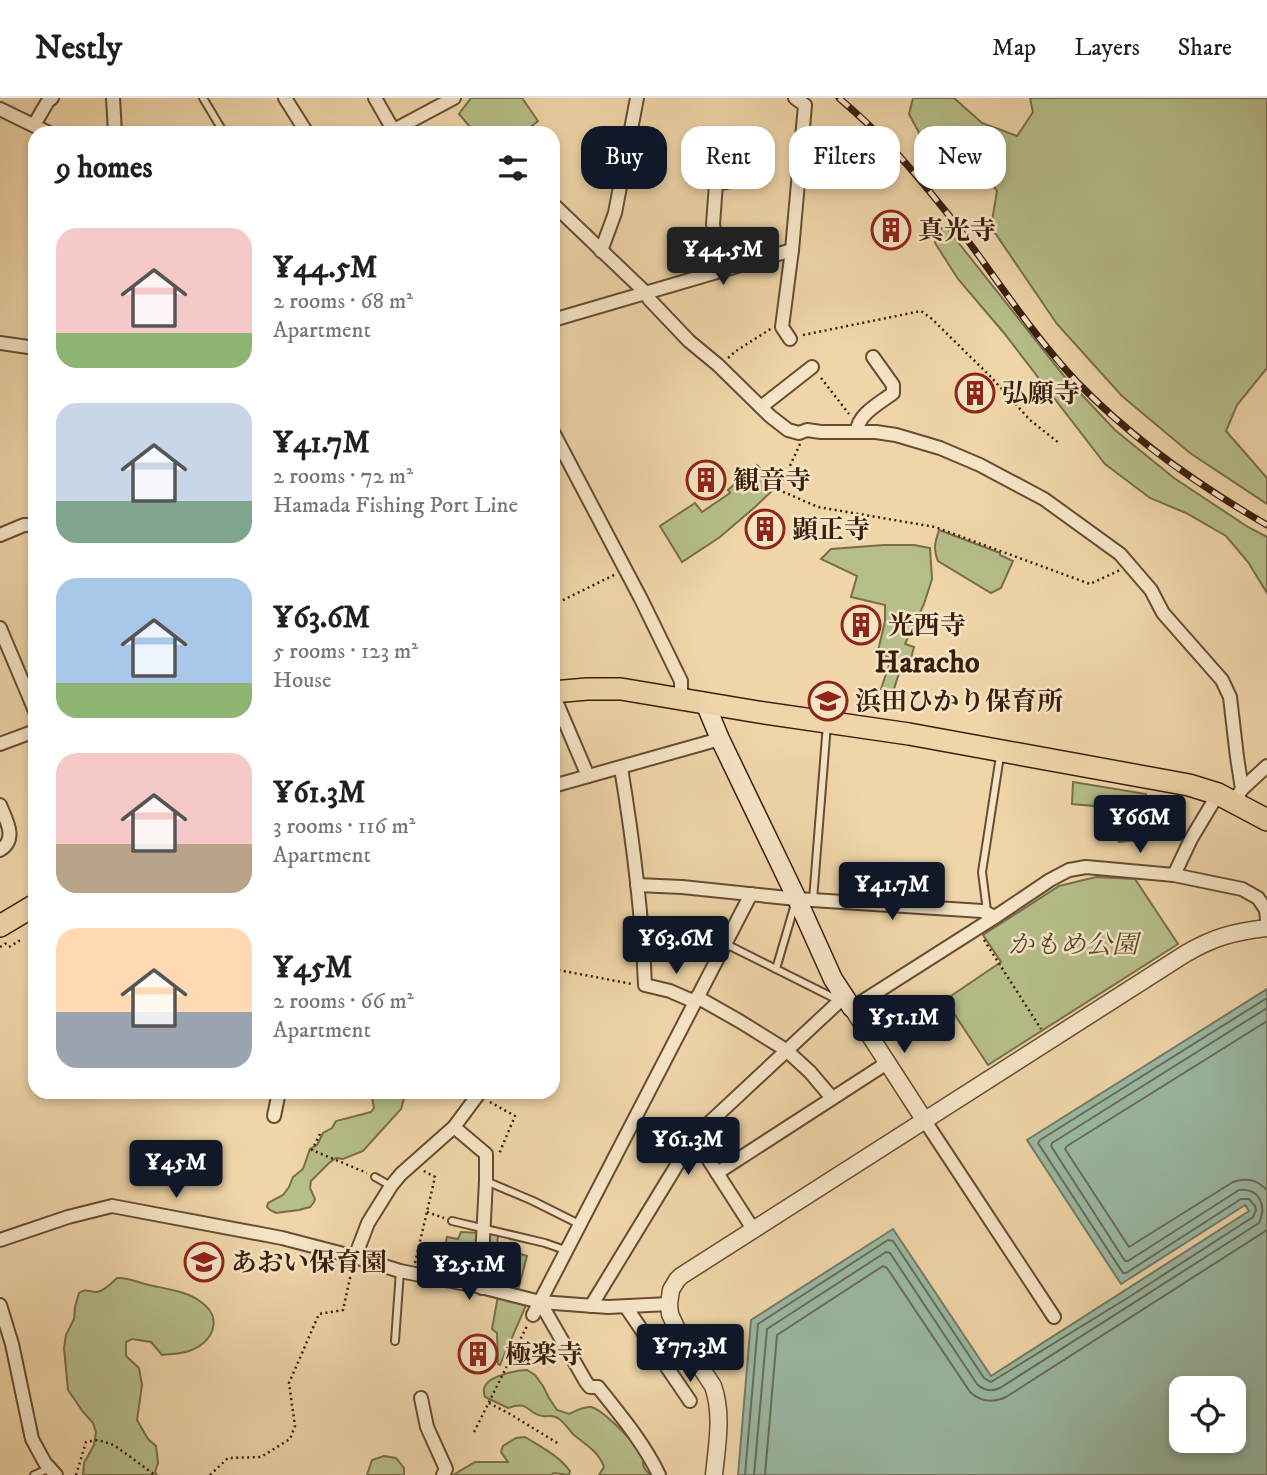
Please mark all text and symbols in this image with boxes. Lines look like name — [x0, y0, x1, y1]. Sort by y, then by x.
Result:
text: Nestly — [35, 28, 122, 69]
text: Map — [992, 33, 1036, 63]
text: Layers — [1074, 33, 1140, 63]
text: Share — [1178, 33, 1232, 63]
chip: Buy — [581, 126, 667, 189]
chip: Rent — [681, 126, 775, 189]
chip: Filters — [789, 126, 900, 189]
chip: New — [914, 126, 1006, 189]
icon: filters — [494, 149, 532, 187]
text: 9 homes — [56, 150, 153, 187]
building icon: 真光寺 — [870, 209, 912, 251]
place label: 真光寺 — [918, 215, 996, 248]
pin: ¥44.5M — [666, 228, 780, 287]
text: ¥44.5M — [683, 235, 763, 264]
text: ¥44.5M — [273, 250, 377, 287]
icon: home — [112, 256, 196, 340]
text: 2 rooms · 68 m² — [273, 287, 413, 316]
text: Apartment — [273, 316, 371, 345]
building icon: 弘願寺 — [954, 372, 996, 414]
place label: 弘願寺 — [1002, 378, 1080, 411]
text: ¥41.7M — [273, 425, 370, 462]
icon: home — [112, 431, 196, 515]
building icon: 観音寺 — [685, 459, 727, 501]
text: 2 rooms · 72 m² — [273, 462, 413, 491]
place label: 観音寺 — [733, 465, 811, 498]
text: Hamada Fishing Port Line — [273, 491, 518, 520]
building icon: 顕正寺 — [744, 508, 786, 550]
place label: 顕正寺 — [792, 514, 870, 547]
text: ¥63.6M — [273, 600, 370, 637]
building icon: 光西寺 — [840, 604, 882, 646]
icon: home — [112, 606, 196, 690]
place label: 光西寺 — [888, 610, 966, 643]
text: 5 rooms · 123 m² — [273, 637, 418, 666]
district label: Haracho — [875, 645, 980, 682]
text: House — [273, 666, 331, 695]
school or university icon: 浜田ひかり保育所 — [807, 680, 849, 722]
place label: 浜田ひかり保育所 — [855, 686, 1063, 719]
text: ¥61.3M — [273, 775, 365, 812]
icon: home — [112, 781, 196, 865]
pin: ¥66M — [1099, 796, 1181, 855]
text: ¥66M — [1110, 803, 1170, 832]
text: 3 rooms · 116 m² — [273, 812, 416, 841]
text: Apartment — [273, 841, 371, 870]
pin: ¥41.7M — [835, 862, 949, 922]
text: ¥41.7M — [855, 870, 929, 899]
pin: ¥63.6M — [619, 916, 733, 976]
text: ¥63.6M — [639, 924, 713, 953]
park label: かもめ公園 — [1008, 929, 1142, 962]
text: ¥45M — [273, 950, 353, 987]
icon: home — [112, 956, 196, 1040]
text: 2 rooms · 66 m² — [273, 987, 413, 1016]
pin: ¥51.1M — [847, 996, 961, 1055]
text: ¥51.1M — [869, 1003, 939, 1032]
text: Apartment — [273, 1016, 371, 1045]
pin: ¥61.3M — [631, 1118, 745, 1177]
text: ¥61.3M — [653, 1125, 723, 1154]
pin: ¥45M — [135, 1140, 217, 1200]
text: ¥45M — [146, 1148, 206, 1177]
school or university icon: あおい保育園 — [183, 1241, 225, 1283]
pin: ¥25.1M — [412, 1242, 526, 1302]
place label: あおい保育園 — [231, 1247, 387, 1280]
text: ¥25.1M — [433, 1250, 505, 1279]
pin: ¥77.3M — [633, 1324, 747, 1384]
text: ¥77.3M — [653, 1332, 727, 1361]
building icon: 極楽寺 — [457, 1333, 499, 1375]
place label: 極楽寺 — [505, 1339, 583, 1372]
map controls — [1169, 1376, 1246, 1453]
button: locate — [1169, 1376, 1246, 1453]

